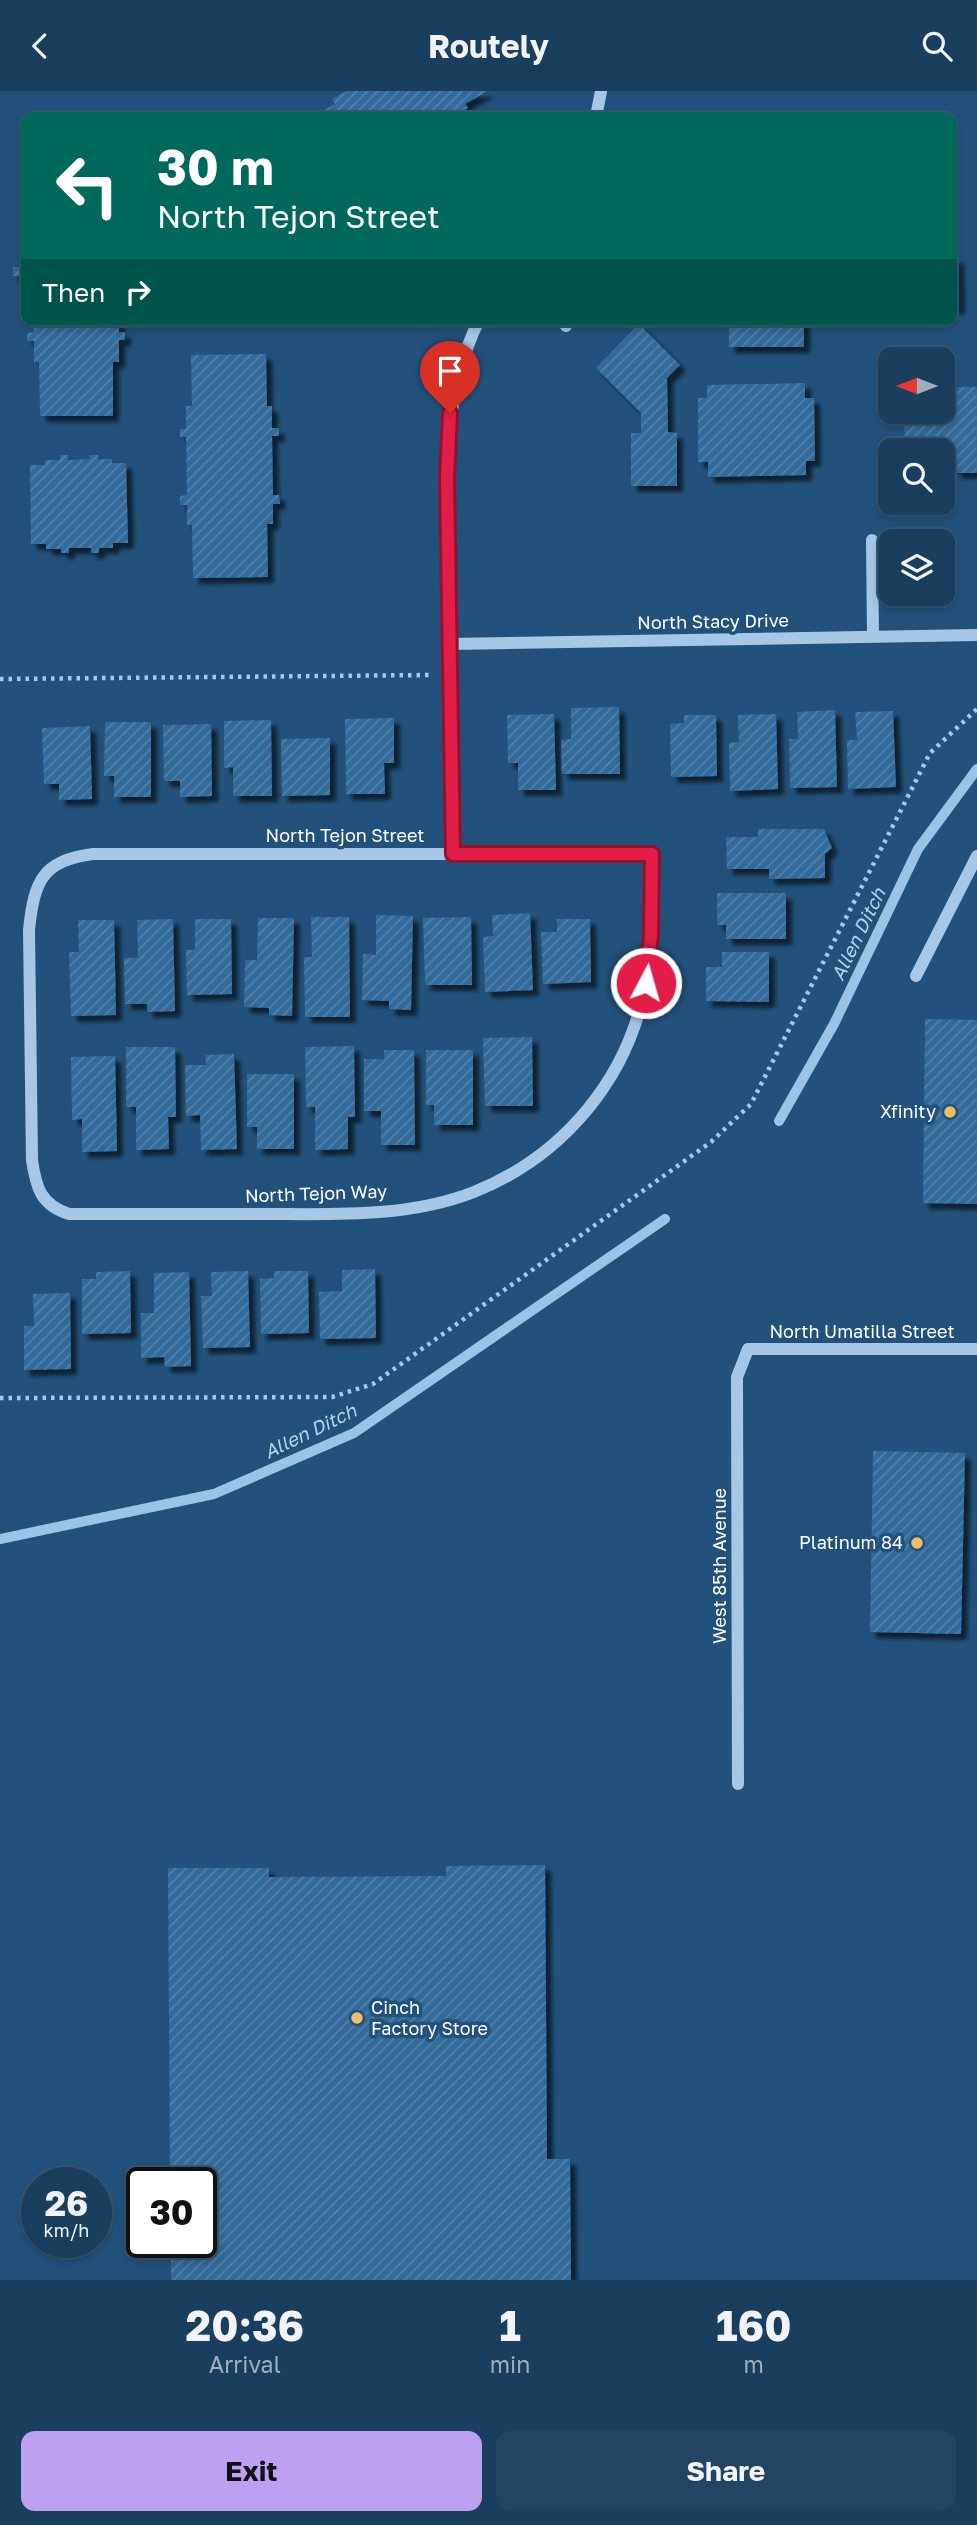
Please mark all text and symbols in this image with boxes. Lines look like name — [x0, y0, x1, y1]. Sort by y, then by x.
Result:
icon: back — [21, 27, 59, 65]
text: Routely — [428, 27, 549, 65]
icon: search — [918, 27, 956, 65]
text: 30 m — [157, 137, 274, 196]
icon: left — [42, 140, 133, 231]
text: North Tejon Street — [157, 197, 440, 235]
icon: right — [119, 273, 157, 311]
text: Then — [42, 277, 105, 308]
pin — [420, 341, 480, 413]
north arrow — [878, 347, 956, 423]
map controls — [878, 347, 955, 606]
icon: arrive — [431, 352, 469, 390]
button: search — [878, 438, 955, 515]
button: layers — [878, 529, 955, 606]
street label: North Stacy Drive — [637, 609, 789, 633]
street label: North Tejon Street — [265, 824, 425, 846]
water label: Allen Ditch — [825, 883, 890, 984]
position arrow — [609, 946, 683, 1020]
place label: Xfinity — [880, 1100, 936, 1122]
marker: Xfinity — [942, 1104, 958, 1120]
street label: North Tejon Way — [244, 1180, 387, 1206]
street label: North Umatilla Street — [769, 1320, 955, 1342]
water label: Allen Ditch — [260, 1398, 361, 1463]
street label: West 85th Avenue — [708, 1488, 730, 1644]
place label: Platinum 84 — [799, 1531, 903, 1553]
marker: Platinum 84 — [909, 1535, 925, 1551]
place label: Cinch Factory Store — [371, 1996, 488, 2039]
marker: Cinch Factory Store — [349, 2010, 365, 2026]
speed limit sign: 30 — [126, 2167, 217, 2258]
text: 26 — [45, 2182, 88, 2224]
text: km/h — [44, 2219, 89, 2241]
text: 20:36 — [186, 2300, 304, 2350]
text: 1 — [499, 2300, 521, 2350]
text: 160 — [716, 2300, 791, 2350]
text: Arrival — [209, 2350, 281, 2378]
text: min — [490, 2350, 530, 2378]
text: m — [744, 2350, 764, 2378]
button: Exit — [21, 2431, 482, 2511]
button: Share — [496, 2431, 956, 2511]

